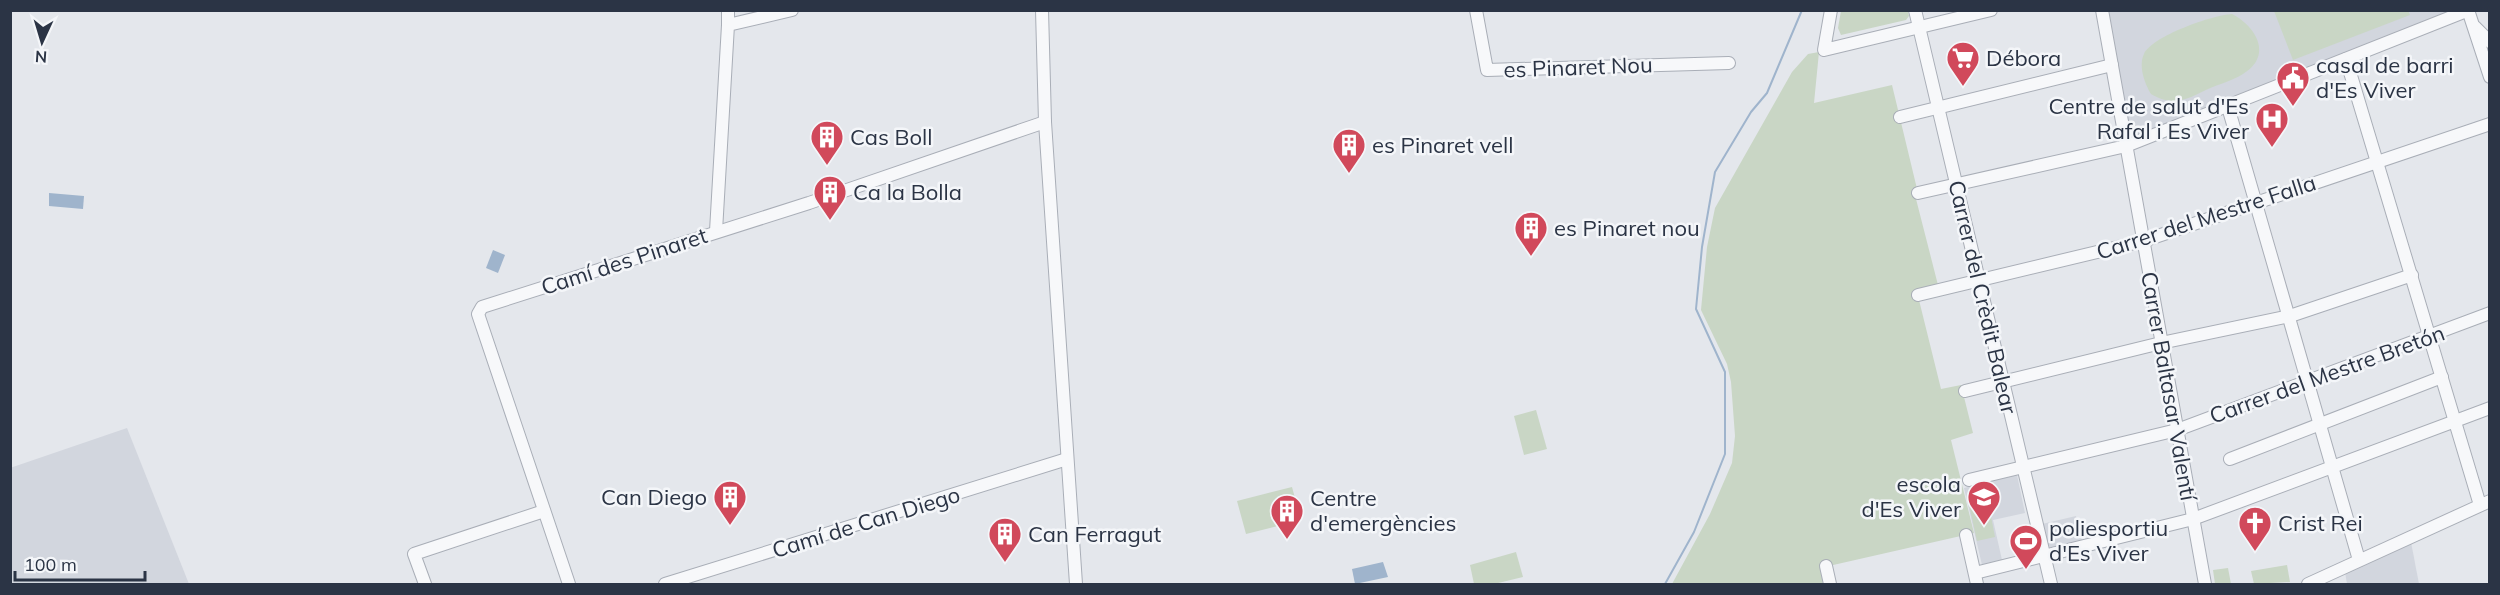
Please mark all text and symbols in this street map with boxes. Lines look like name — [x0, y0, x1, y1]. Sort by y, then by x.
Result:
north arrow — [12, 12, 72, 72]
supermarket icon: Débora — [1945, 40, 1981, 87]
place label: Débora — [1986, 44, 2061, 72]
text: N — [34, 47, 48, 67]
street label: es Pinaret Nou — [1503, 50, 1653, 84]
place label: casal de barri d'Es Viver — [2316, 51, 2454, 104]
public building icon: casal de barri d'Es Viver — [2275, 60, 2311, 107]
place label: Centre de salut d'Es Rafal i Es Viver — [2048, 92, 2249, 145]
hospital icon: Centre de salut d'Es Rafal i Es Viver — [2254, 101, 2290, 148]
building icon: Cas Boll — [809, 119, 845, 166]
place label: Cas Boll — [850, 123, 933, 151]
building icon: es Pinaret vell — [1331, 127, 1367, 174]
place label: es Pinaret vell — [1372, 131, 1513, 159]
street label: Carrer del Mestre Falla — [2093, 168, 2319, 266]
building icon: Ca la Bolla — [812, 174, 848, 221]
street label: Carrer del Crèdit Balear — [1942, 177, 2024, 417]
place label: Ca la Bolla — [853, 178, 962, 206]
building icon: es Pinaret nou — [1513, 210, 1549, 257]
place label: es Pinaret nou — [1554, 214, 1700, 242]
street label: Camí des Pinaret — [537, 221, 711, 301]
street label: Carrer Baltasar Valentí — [2135, 269, 2203, 504]
street label: Carrer del Mestre Bretón — [2206, 318, 2448, 430]
place label: escola d'Es Viver — [1861, 470, 1961, 523]
building icon: Can Diego — [712, 479, 748, 526]
school or university icon: escola d'Es Viver — [1966, 479, 2002, 526]
street label: Camí de Can Diego — [769, 480, 963, 564]
place label: Can Diego — [601, 483, 707, 511]
place label: Centre d'emergències — [1310, 484, 1456, 537]
building icon: Centre d'emergències — [1269, 493, 1305, 540]
church icon: Crist Rei — [2237, 505, 2273, 552]
place label: Crist Rei — [2278, 509, 2363, 537]
place label: poliesportiu d'Es Viver — [2049, 514, 2168, 567]
building icon: Can Ferragut — [987, 516, 1023, 563]
place label: Can Ferragut — [1028, 520, 1161, 548]
sports icon: poliesportiu d'Es Viver — [2008, 523, 2044, 570]
scale bar — [15, 544, 146, 582]
text: 100 m — [24, 553, 77, 576]

